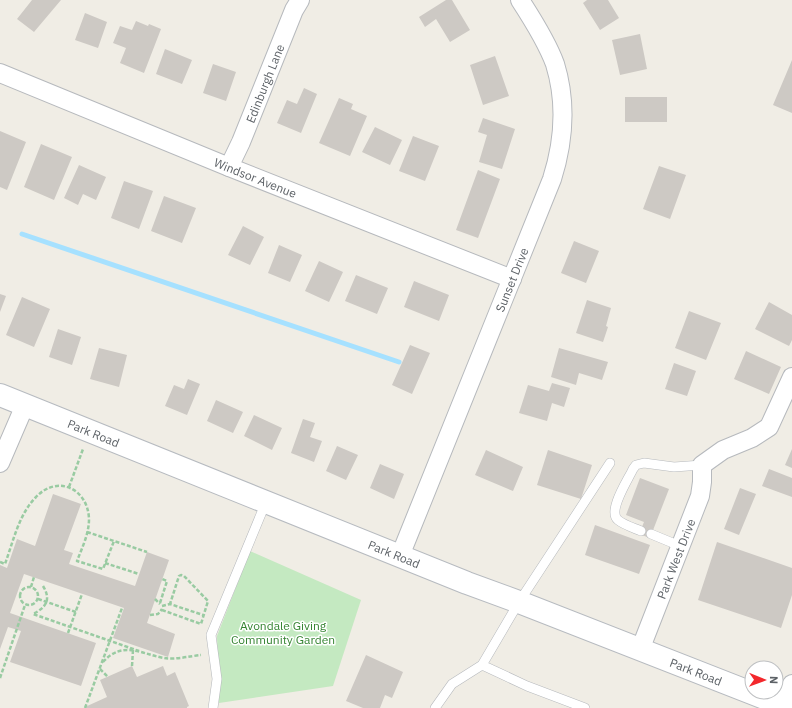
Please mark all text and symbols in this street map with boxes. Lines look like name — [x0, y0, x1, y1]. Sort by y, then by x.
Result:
street label: Edinburgh Lane — [242, 41, 287, 125]
street label: Windsor Avenue — [212, 154, 299, 201]
street label: Sunset Drive — [492, 245, 531, 314]
street label: Park Road — [65, 416, 122, 450]
street label: Park West Drive — [653, 516, 698, 601]
street label: Park Road — [366, 537, 422, 571]
park label: Avondale Giving Community Garden — [231, 618, 335, 647]
street label: Park Road — [668, 654, 724, 688]
north arrow — [744, 660, 784, 700]
text: N — [767, 676, 781, 684]

